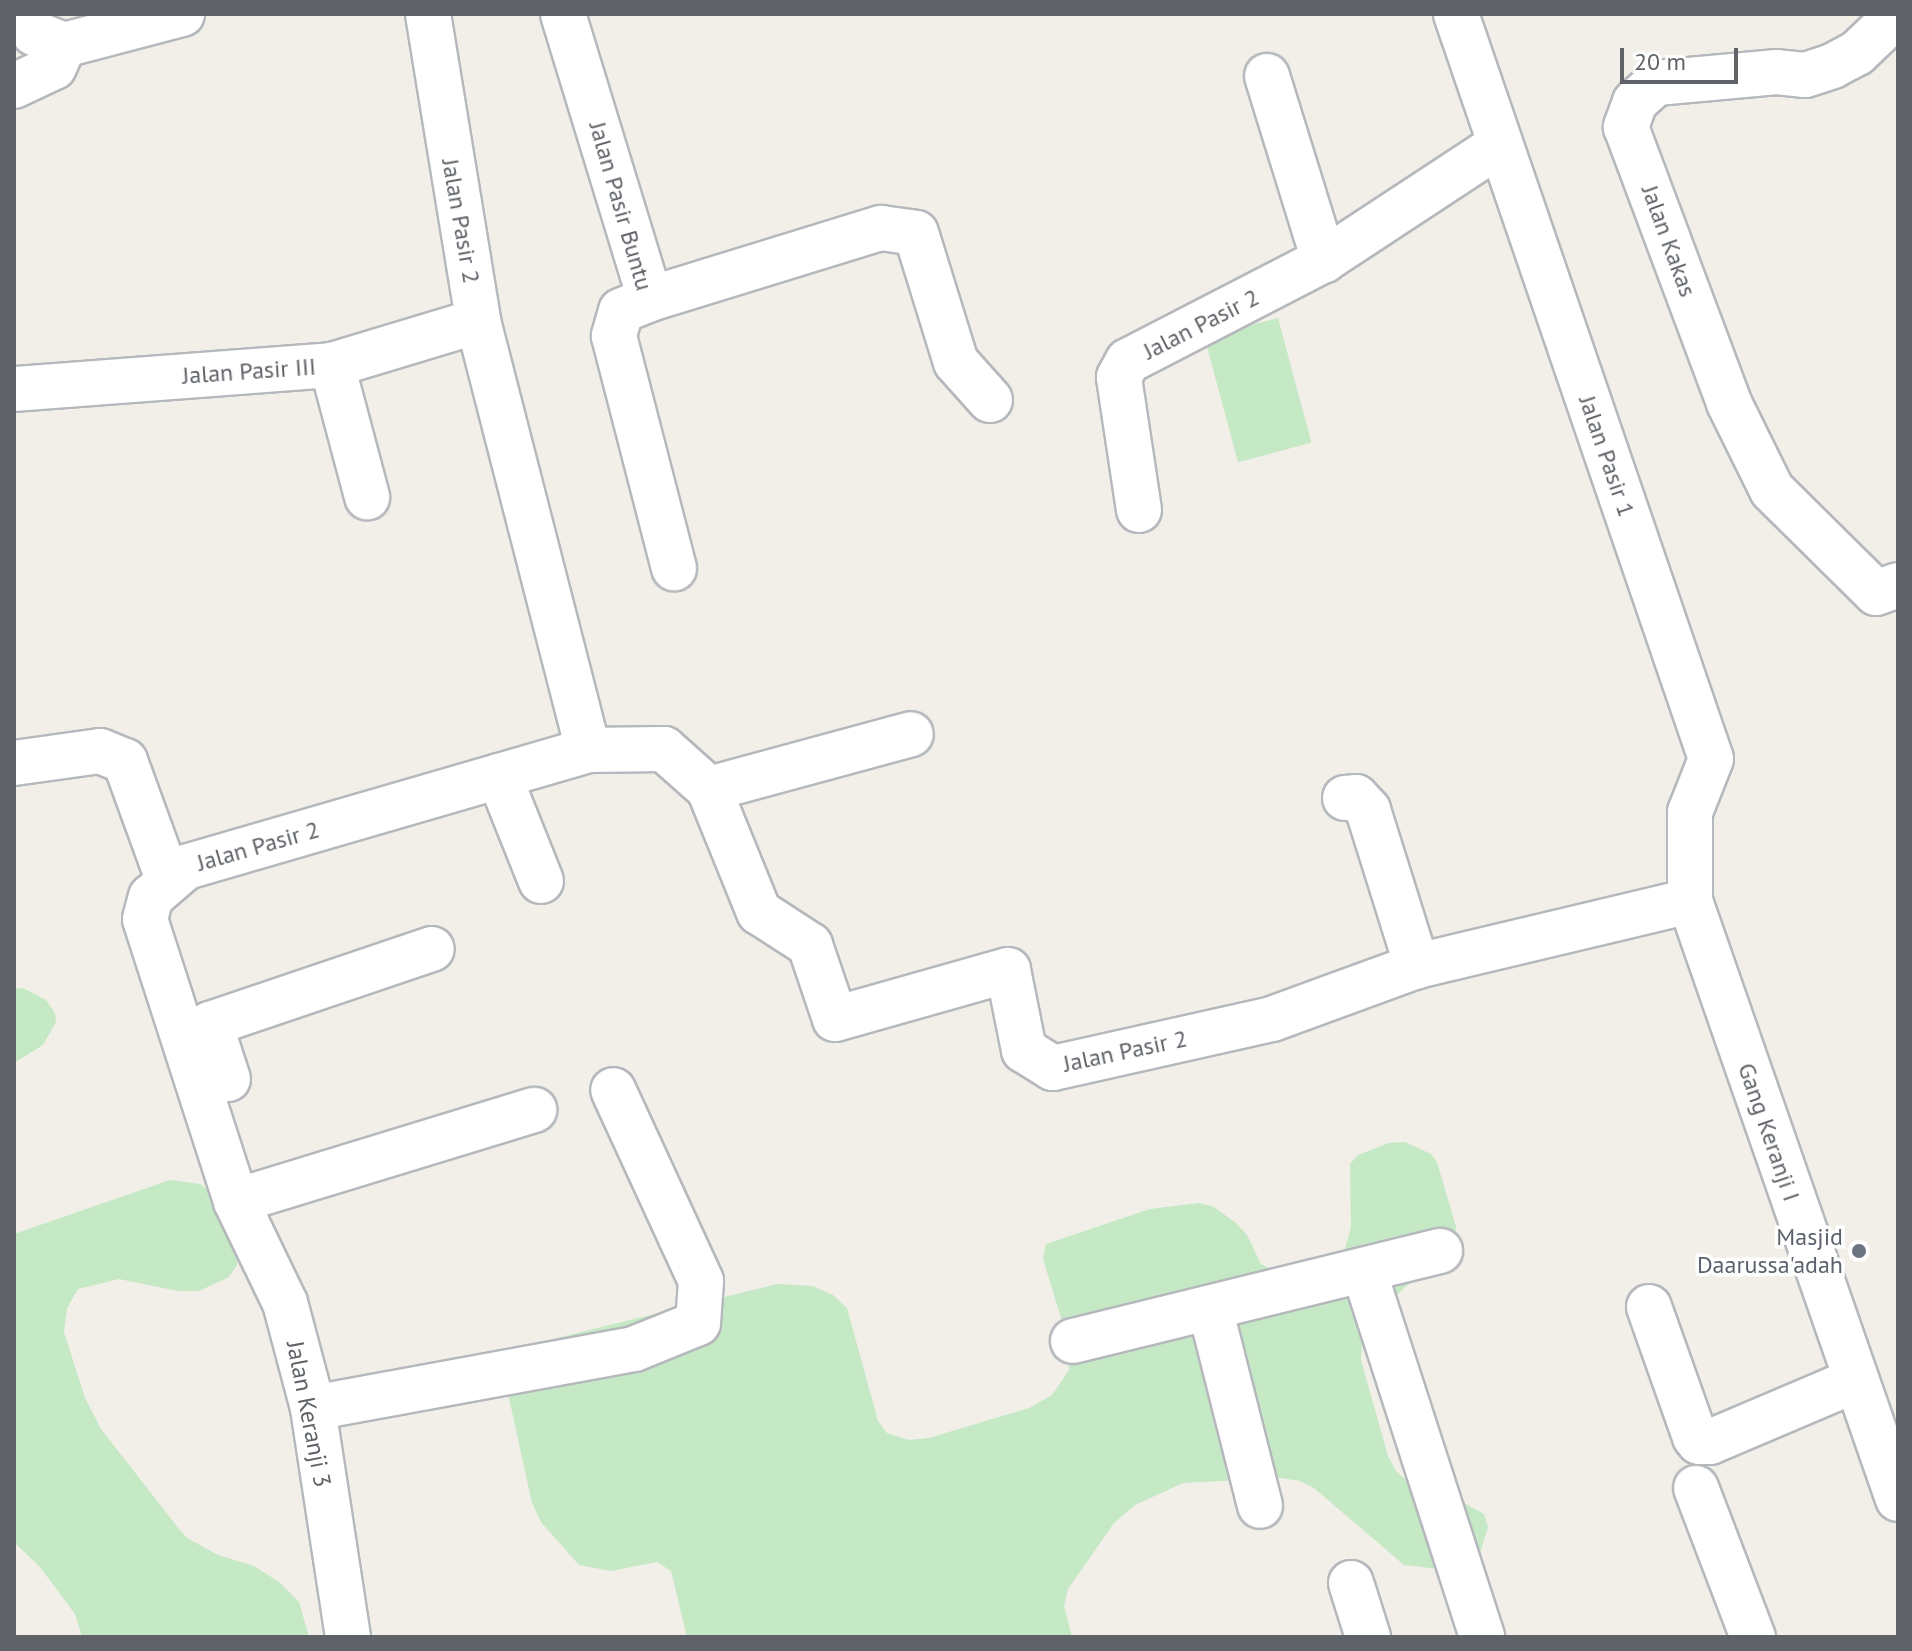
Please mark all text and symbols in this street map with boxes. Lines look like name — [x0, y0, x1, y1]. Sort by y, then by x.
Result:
scale bar — [1624, 32, 1742, 82]
text: 20 m — [1634, 46, 1686, 77]
street label: Jalan Pasir Buntu — [583, 118, 659, 294]
street label: Jalan Pasir 2 — [436, 156, 486, 286]
street label: Jalan Kakas — [1636, 181, 1702, 301]
street label: Jalan Pasir 2 — [1138, 283, 1264, 365]
street label: Jalan Pasir III — [181, 352, 317, 390]
street label: Jalan Pasir 1 — [1573, 392, 1641, 520]
street label: Jalan Pasir 2 — [193, 815, 323, 877]
street label: Jalan Pasir 2 — [1060, 1024, 1190, 1078]
street label: Gang Keranji I — [1732, 1059, 1806, 1205]
place label: Masjid Daarussa'adah — [1697, 1223, 1843, 1279]
marker: Masjid Daarussa'adah — [1850, 1242, 1868, 1260]
street label: Jalan Keranji 3 — [281, 1338, 337, 1490]

